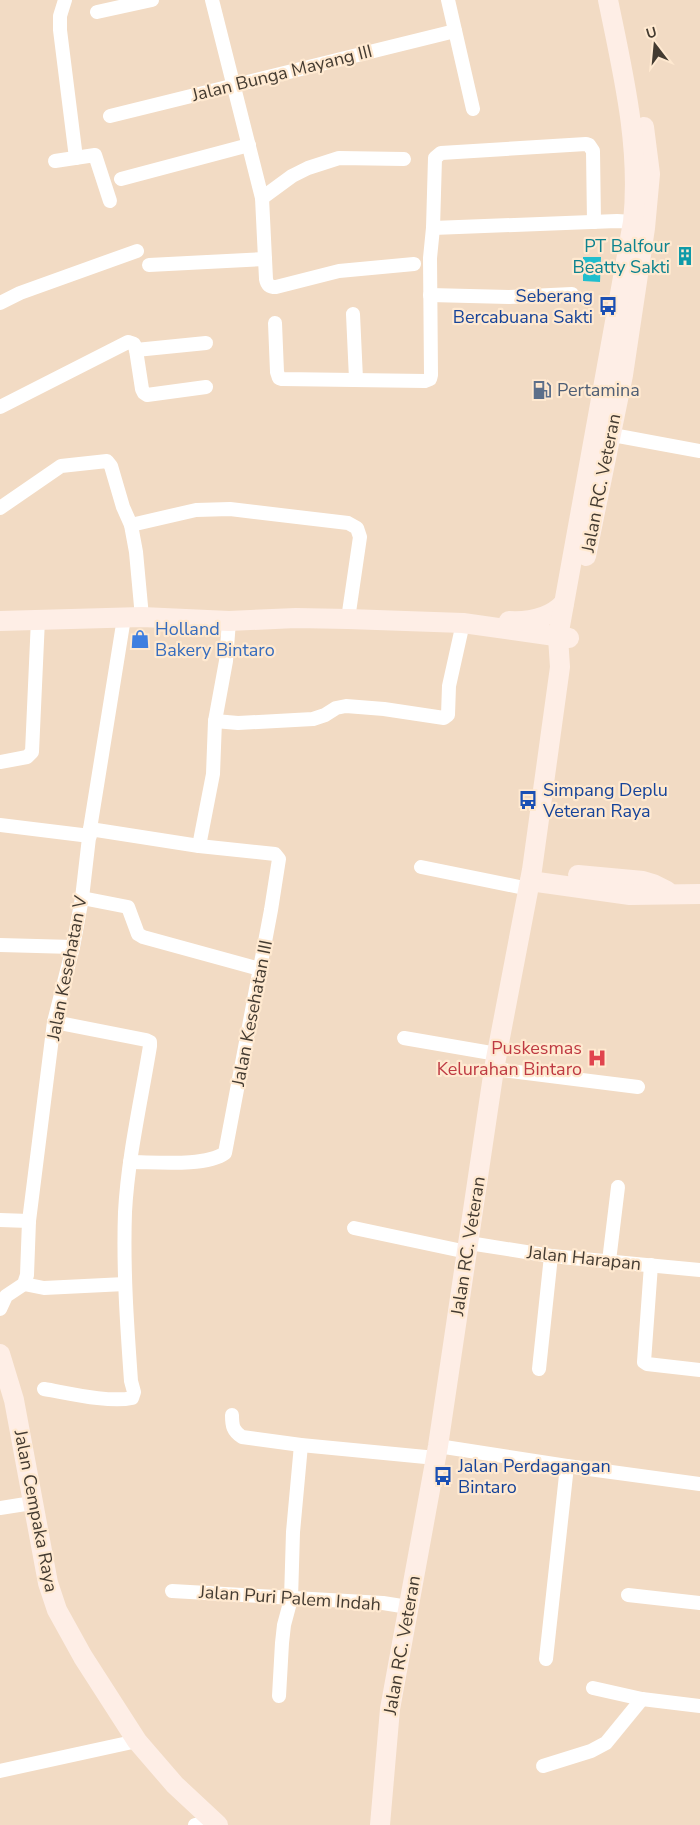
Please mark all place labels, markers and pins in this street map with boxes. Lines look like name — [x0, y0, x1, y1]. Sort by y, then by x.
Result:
place label: PT Balfour Beatty Sakti — [572, 234, 671, 279]
building icon: PT Balfour Beatty Sakti — [674, 245, 696, 267]
place label: Seberang Bercabuana Sakti — [453, 284, 593, 329]
bus stop icon: Seberang Bercabuana Sakti — [597, 295, 619, 317]
place label: Pertamina — [557, 378, 640, 402]
fuel station icon: Pertamina — [531, 379, 553, 401]
place label: Holland Bakery Bintaro — [155, 617, 275, 662]
shop icon: Holland Bakery Bintaro — [129, 628, 151, 650]
place label: Simpang Deplu Veteran Raya — [542, 778, 668, 823]
bus stop icon: Simpang Deplu Veteran Raya — [517, 789, 539, 811]
place label: Puskesmas Kelurahan Bintaro — [437, 1036, 582, 1081]
hospital icon: Puskesmas Kelurahan Bintaro — [586, 1047, 608, 1069]
place label: Jalan Perdagangan Bintaro — [457, 1454, 611, 1499]
bus stop icon: Jalan Perdagangan Bintaro — [432, 1465, 454, 1487]

